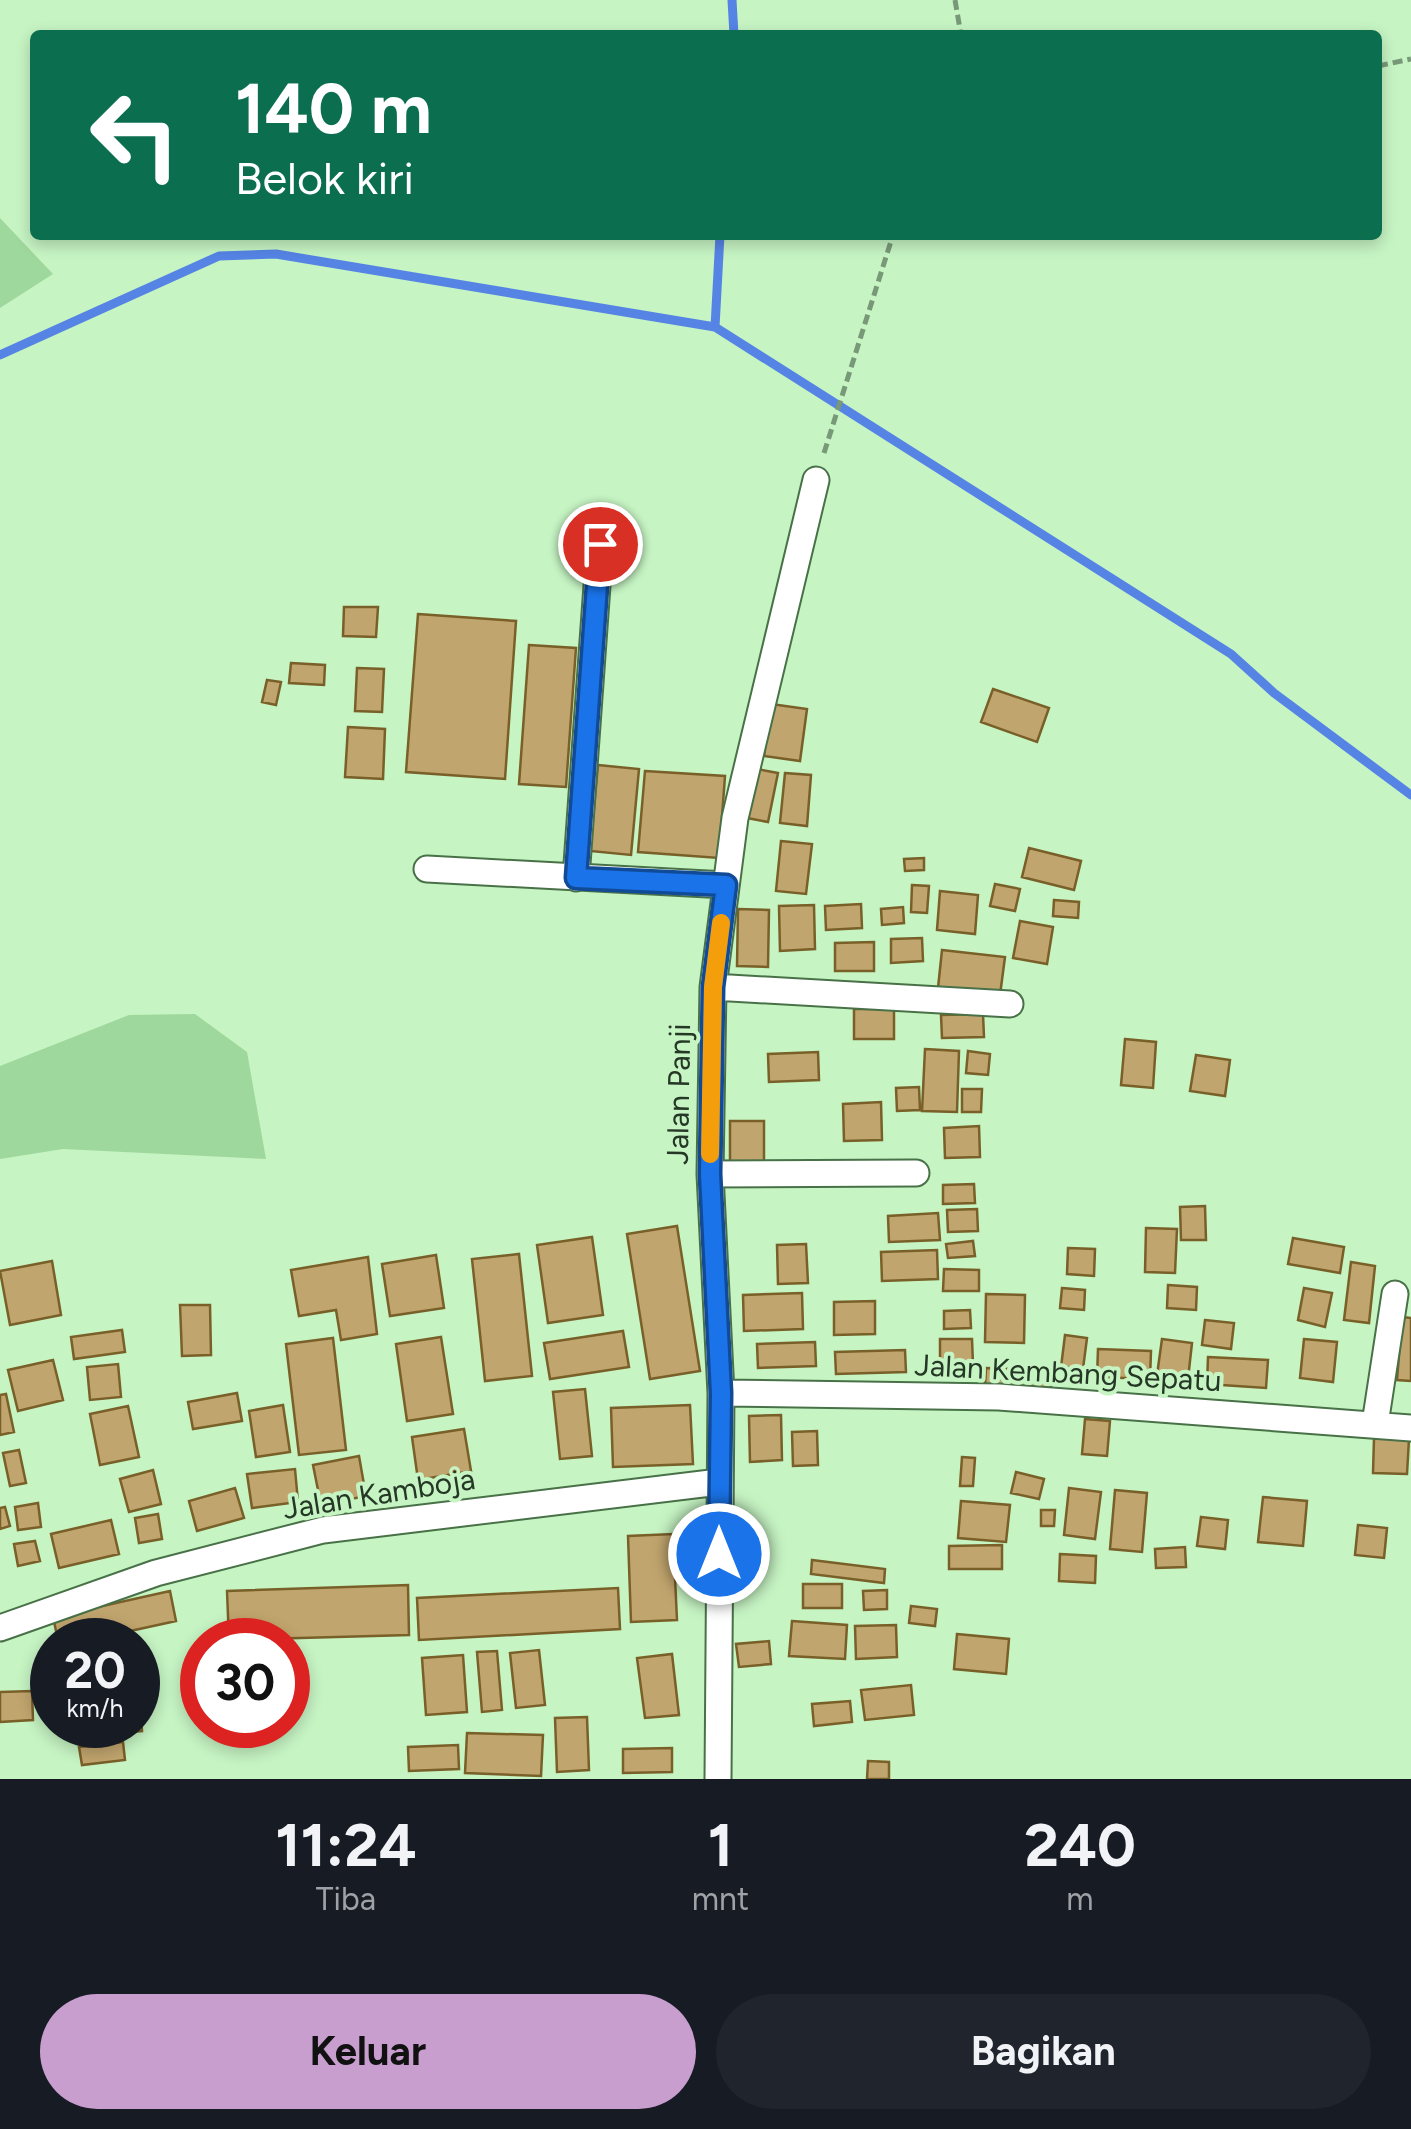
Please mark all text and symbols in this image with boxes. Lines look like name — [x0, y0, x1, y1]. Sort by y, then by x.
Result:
text: 140 m — [235, 66, 432, 151]
icon: left — [70, 70, 200, 200]
text: Belok kiri — [235, 151, 414, 205]
pin — [558, 502, 643, 587]
icon: arrive — [573, 517, 628, 572]
street label: Jalan Panji — [659, 1023, 698, 1165]
street label: Jalan Kembang Sepatu — [914, 1346, 1222, 1399]
street label: Jalan Kamboja — [280, 1460, 478, 1527]
position arrow — [667, 1502, 771, 1606]
speed limit sign: 30 — [180, 1618, 310, 1748]
text: 20 — [64, 1640, 126, 1701]
text: km/h — [66, 1693, 124, 1723]
text: 11:24 — [275, 1809, 417, 1881]
text: 1 — [708, 1809, 733, 1881]
text: 240 — [1024, 1809, 1136, 1881]
text: Tiba — [316, 1880, 376, 1918]
text: mnt — [692, 1880, 749, 1918]
text: m — [1066, 1880, 1094, 1918]
button: Keluar — [40, 1994, 696, 2109]
button: Bagikan — [716, 1994, 1371, 2109]

